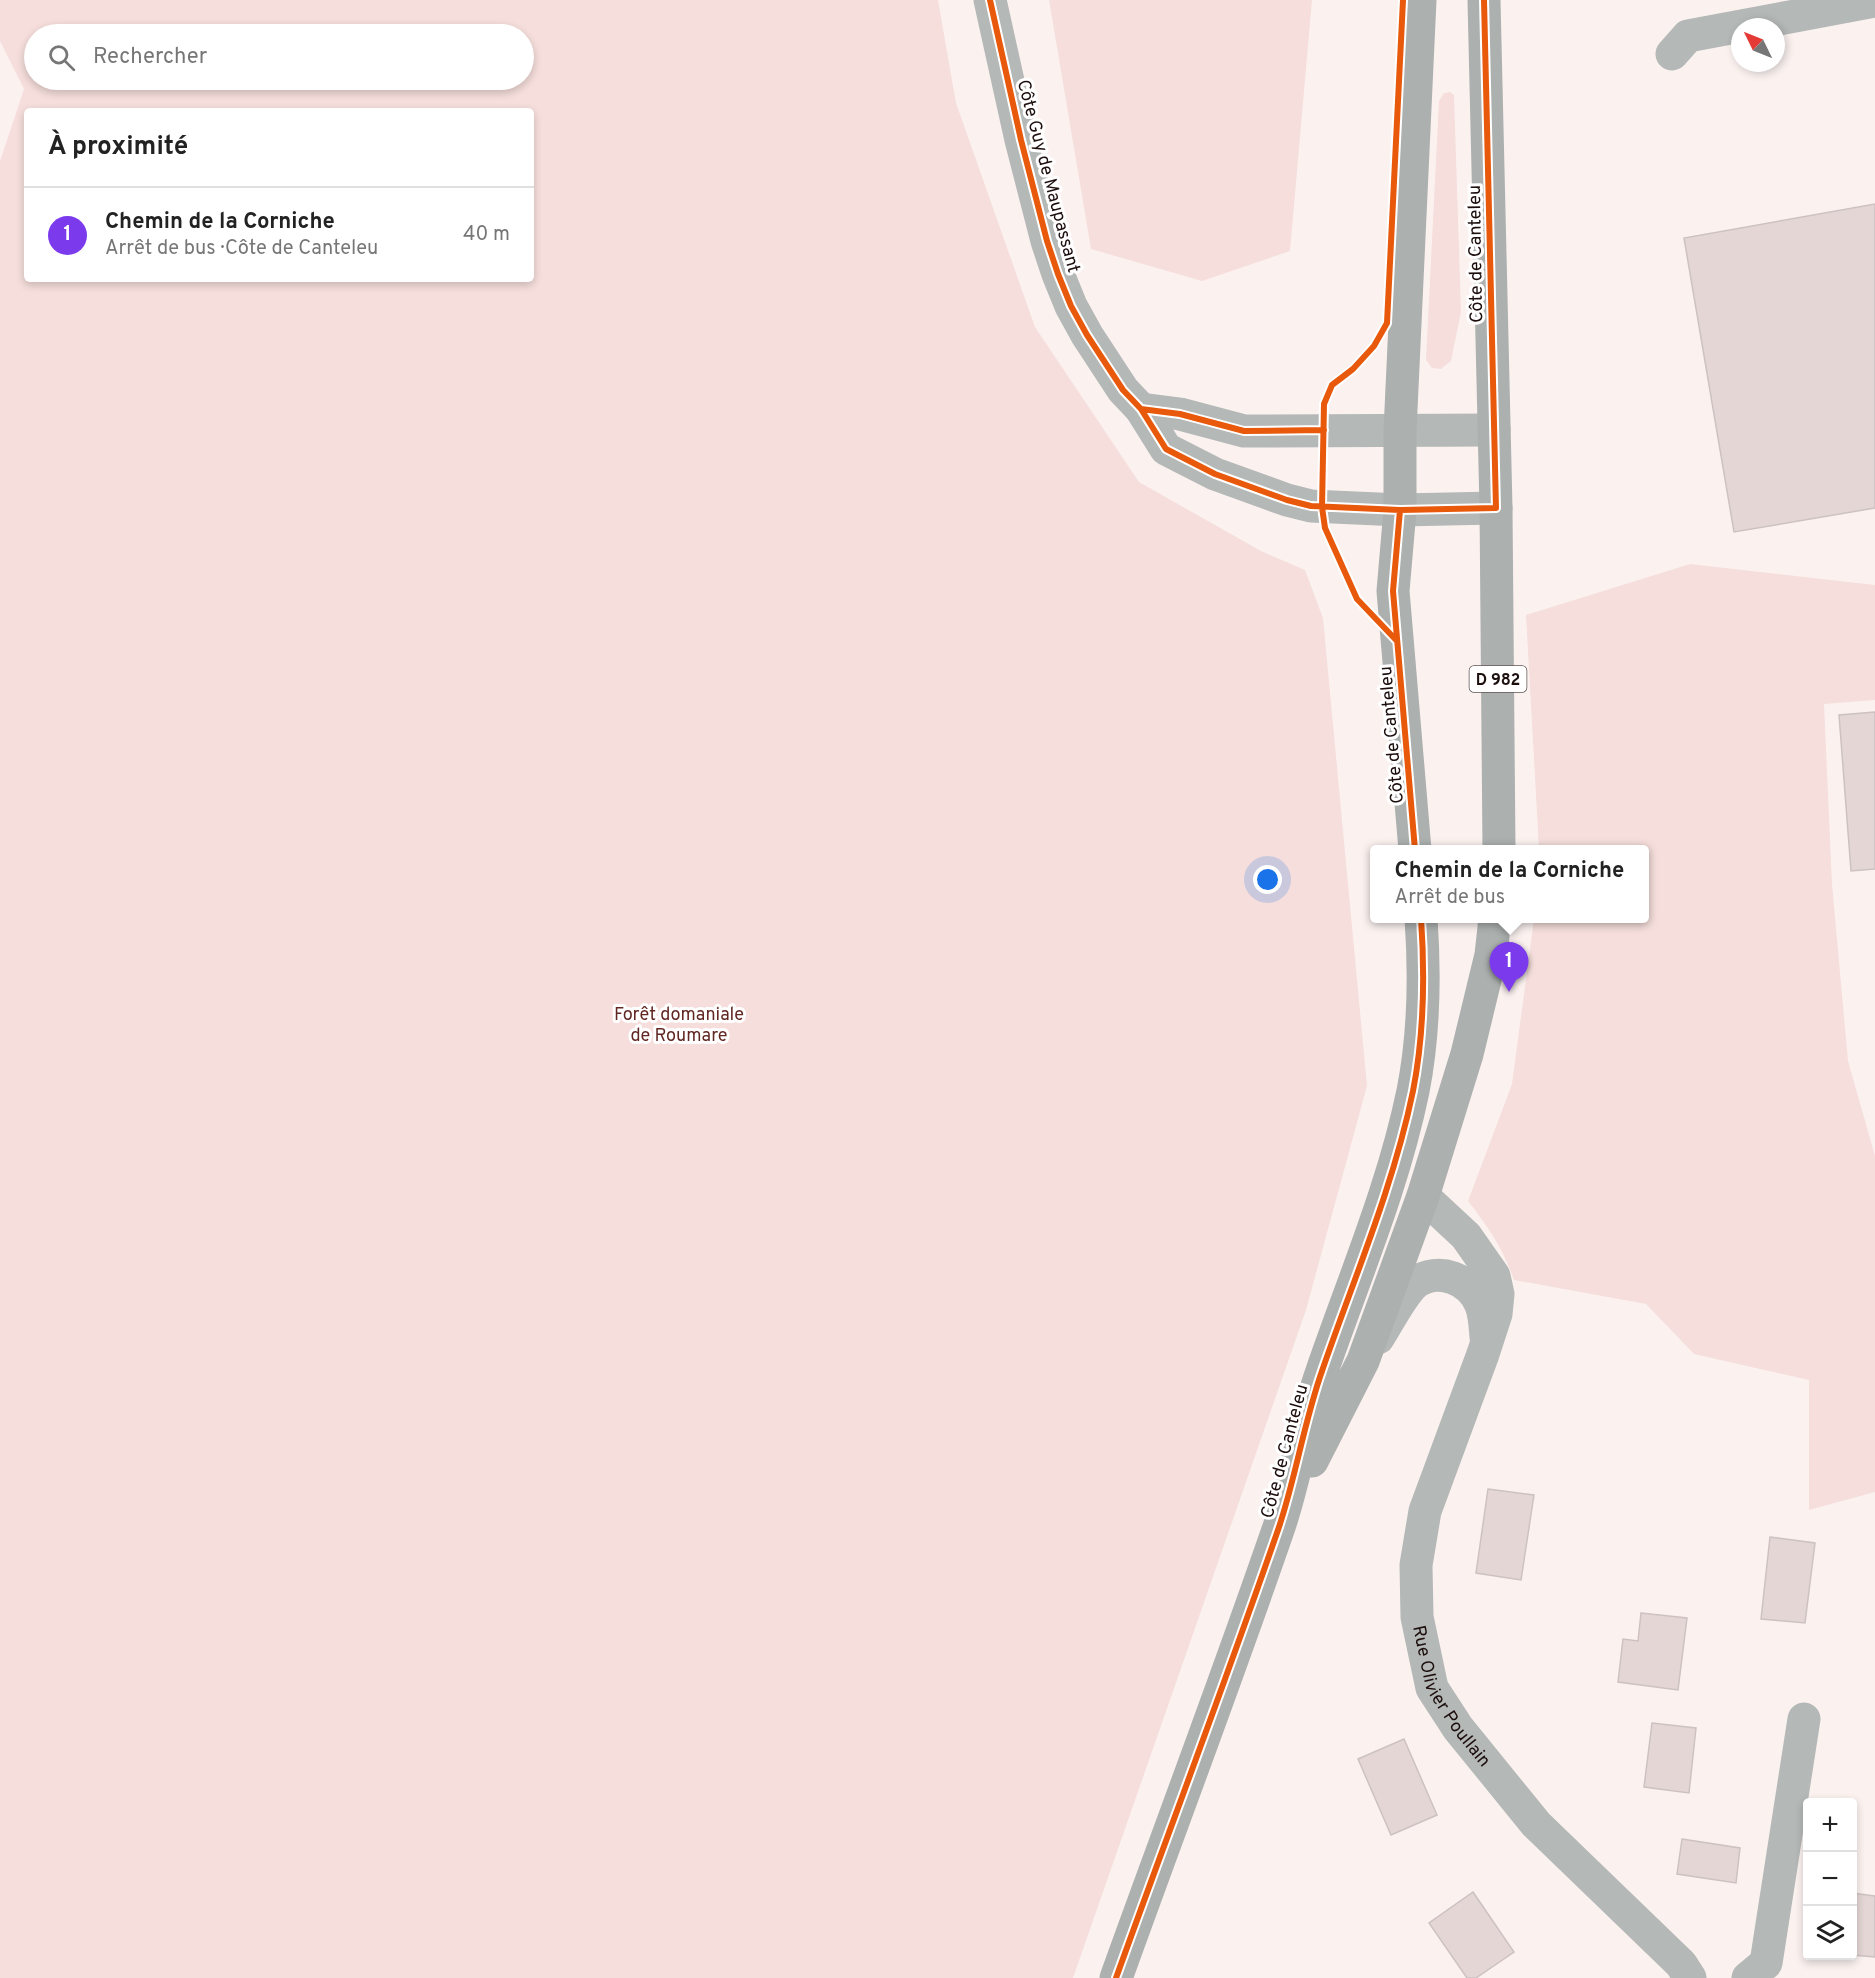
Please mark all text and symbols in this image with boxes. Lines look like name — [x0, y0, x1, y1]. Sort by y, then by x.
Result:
north arrow — [1731, 18, 1785, 72]
search box — [24, 24, 534, 90]
icon: search — [45, 41, 78, 74]
text: Rechercher — [93, 44, 207, 71]
street label: Côte Guy de Maupassant — [1011, 77, 1084, 275]
text: À proximité — [48, 131, 188, 164]
street label: Côte de Canteleu — [1464, 185, 1489, 323]
text: Chemin de la Corniche — [105, 209, 335, 236]
text: 1 — [64, 222, 72, 248]
text: 40 m — [463, 222, 510, 248]
text: Arrêt de bus · Côte de Canteleu — [105, 236, 378, 262]
street label: Côte de Canteleu — [1375, 665, 1410, 805]
road number: D 982 — [1470, 666, 1526, 692]
popup — [1370, 845, 1649, 923]
text: Chemin de la Corniche — [1395, 858, 1624, 885]
your location — [1253, 865, 1282, 894]
text: Arrêt de bus — [1395, 885, 1505, 911]
pin: 1 — [1490, 942, 1528, 992]
park label: Forêt domaniale de Roumare — [614, 1004, 744, 1048]
street label: Côte de Canteleu — [1256, 1382, 1314, 1521]
street label: Rue Olivier Poullain — [1406, 1623, 1495, 1772]
map controls — [1803, 1798, 1857, 1960]
button: + — [1803, 1798, 1857, 1852]
button: − — [1803, 1852, 1857, 1906]
button: layers — [1803, 1906, 1857, 1960]

